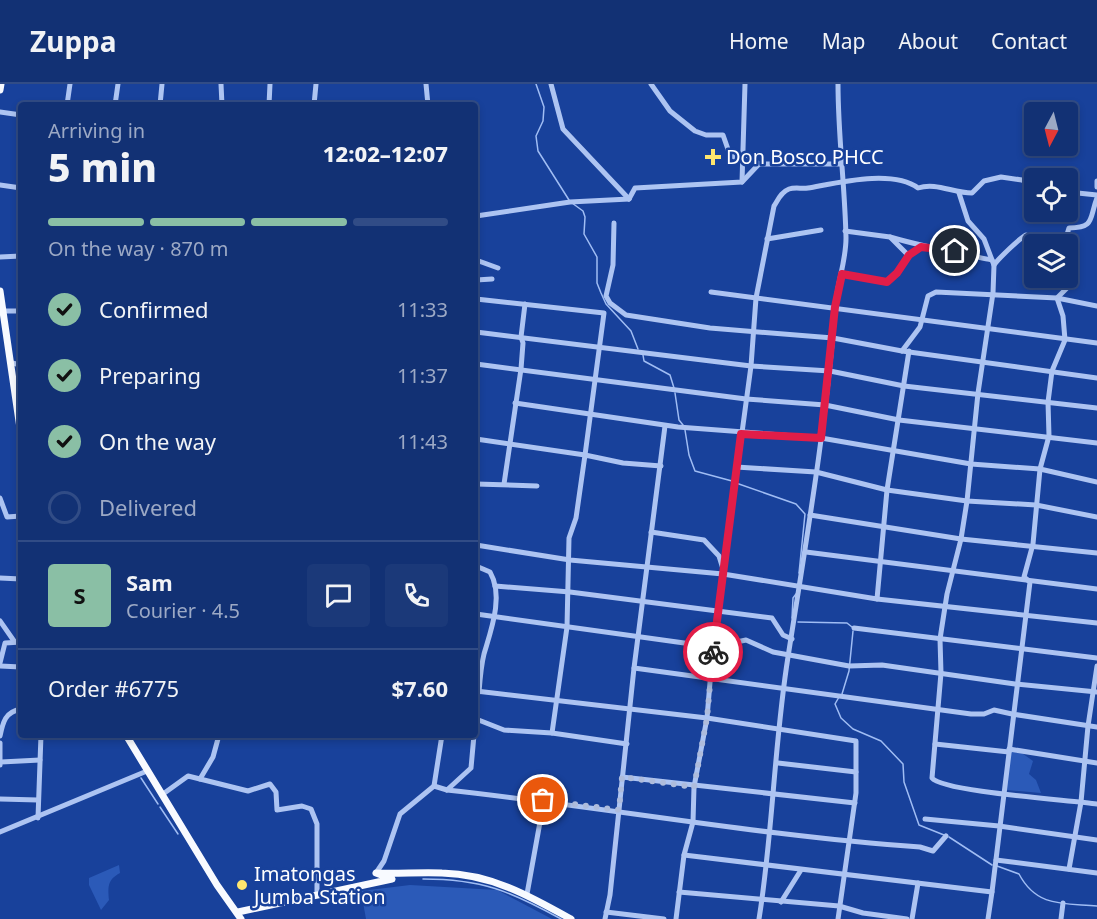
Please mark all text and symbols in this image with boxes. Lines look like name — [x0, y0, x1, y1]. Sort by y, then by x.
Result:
text: Zuppa — [30, 22, 117, 60]
text: Home — [729, 27, 789, 55]
text: Map — [822, 27, 865, 55]
text: About — [898, 27, 958, 55]
text: Contact — [991, 27, 1067, 55]
north arrow — [1024, 102, 1078, 156]
map controls — [1024, 102, 1078, 288]
text: Arriving in — [48, 117, 145, 144]
text: 12:02–12:07 — [323, 138, 448, 168]
text: 5 min — [48, 140, 157, 193]
place label: Don Bosco PHCC — [726, 143, 884, 170]
marker: Don Bosco PHCC — [704, 148, 722, 166]
button: locate — [1024, 168, 1078, 222]
pin — [929, 225, 980, 276]
icon: home — [938, 234, 971, 267]
button: layers — [1024, 234, 1078, 288]
text: On the way · 870 m — [48, 235, 228, 262]
icon: check — [48, 293, 81, 326]
text: Confirmed — [99, 294, 209, 324]
text: 11:33 — [397, 296, 448, 323]
icon: check — [48, 359, 81, 392]
text: Preparing — [99, 360, 201, 390]
text: 11:37 — [397, 362, 448, 389]
icon: check — [48, 425, 81, 458]
text: On the way — [99, 426, 216, 456]
text: 11:43 — [397, 428, 448, 455]
text: Delivered — [99, 492, 197, 522]
button: chat — [307, 564, 370, 627]
button: phone — [385, 564, 448, 627]
text: Sam — [126, 567, 173, 597]
text: S — [73, 580, 86, 610]
text: Courier · 4.5 — [126, 597, 240, 624]
courier — [683, 622, 743, 682]
icon: bike — [697, 636, 730, 669]
text: Order #6775 — [48, 673, 179, 703]
text: $7.60 — [391, 673, 448, 703]
pin — [517, 774, 568, 825]
icon: bag — [526, 783, 559, 816]
place label: Imatongas Jumba Station — [252, 860, 386, 910]
marker: Imatongas Jumba Station — [235, 878, 249, 892]

